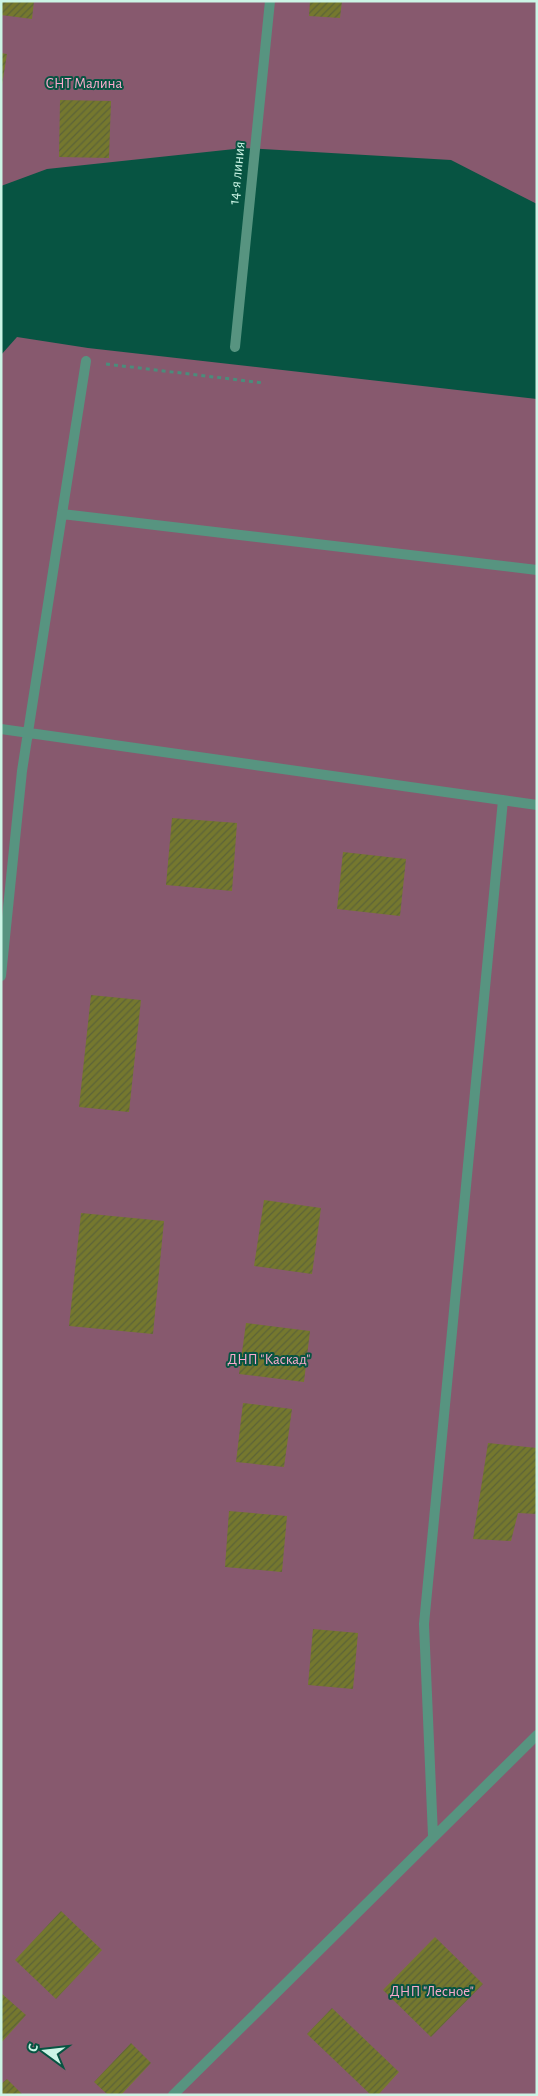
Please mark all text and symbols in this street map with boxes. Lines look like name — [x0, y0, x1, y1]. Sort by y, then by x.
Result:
park label: СНТ Малина — [46, 76, 123, 91]
street label: 14-я линия — [226, 141, 248, 205]
park label: ДНП "Каскад" — [227, 1352, 311, 1367]
park label: ДНП "Лесное" — [390, 1984, 474, 1999]
north arrow — [20, 2026, 70, 2076]
text: С — [26, 2042, 41, 2053]

